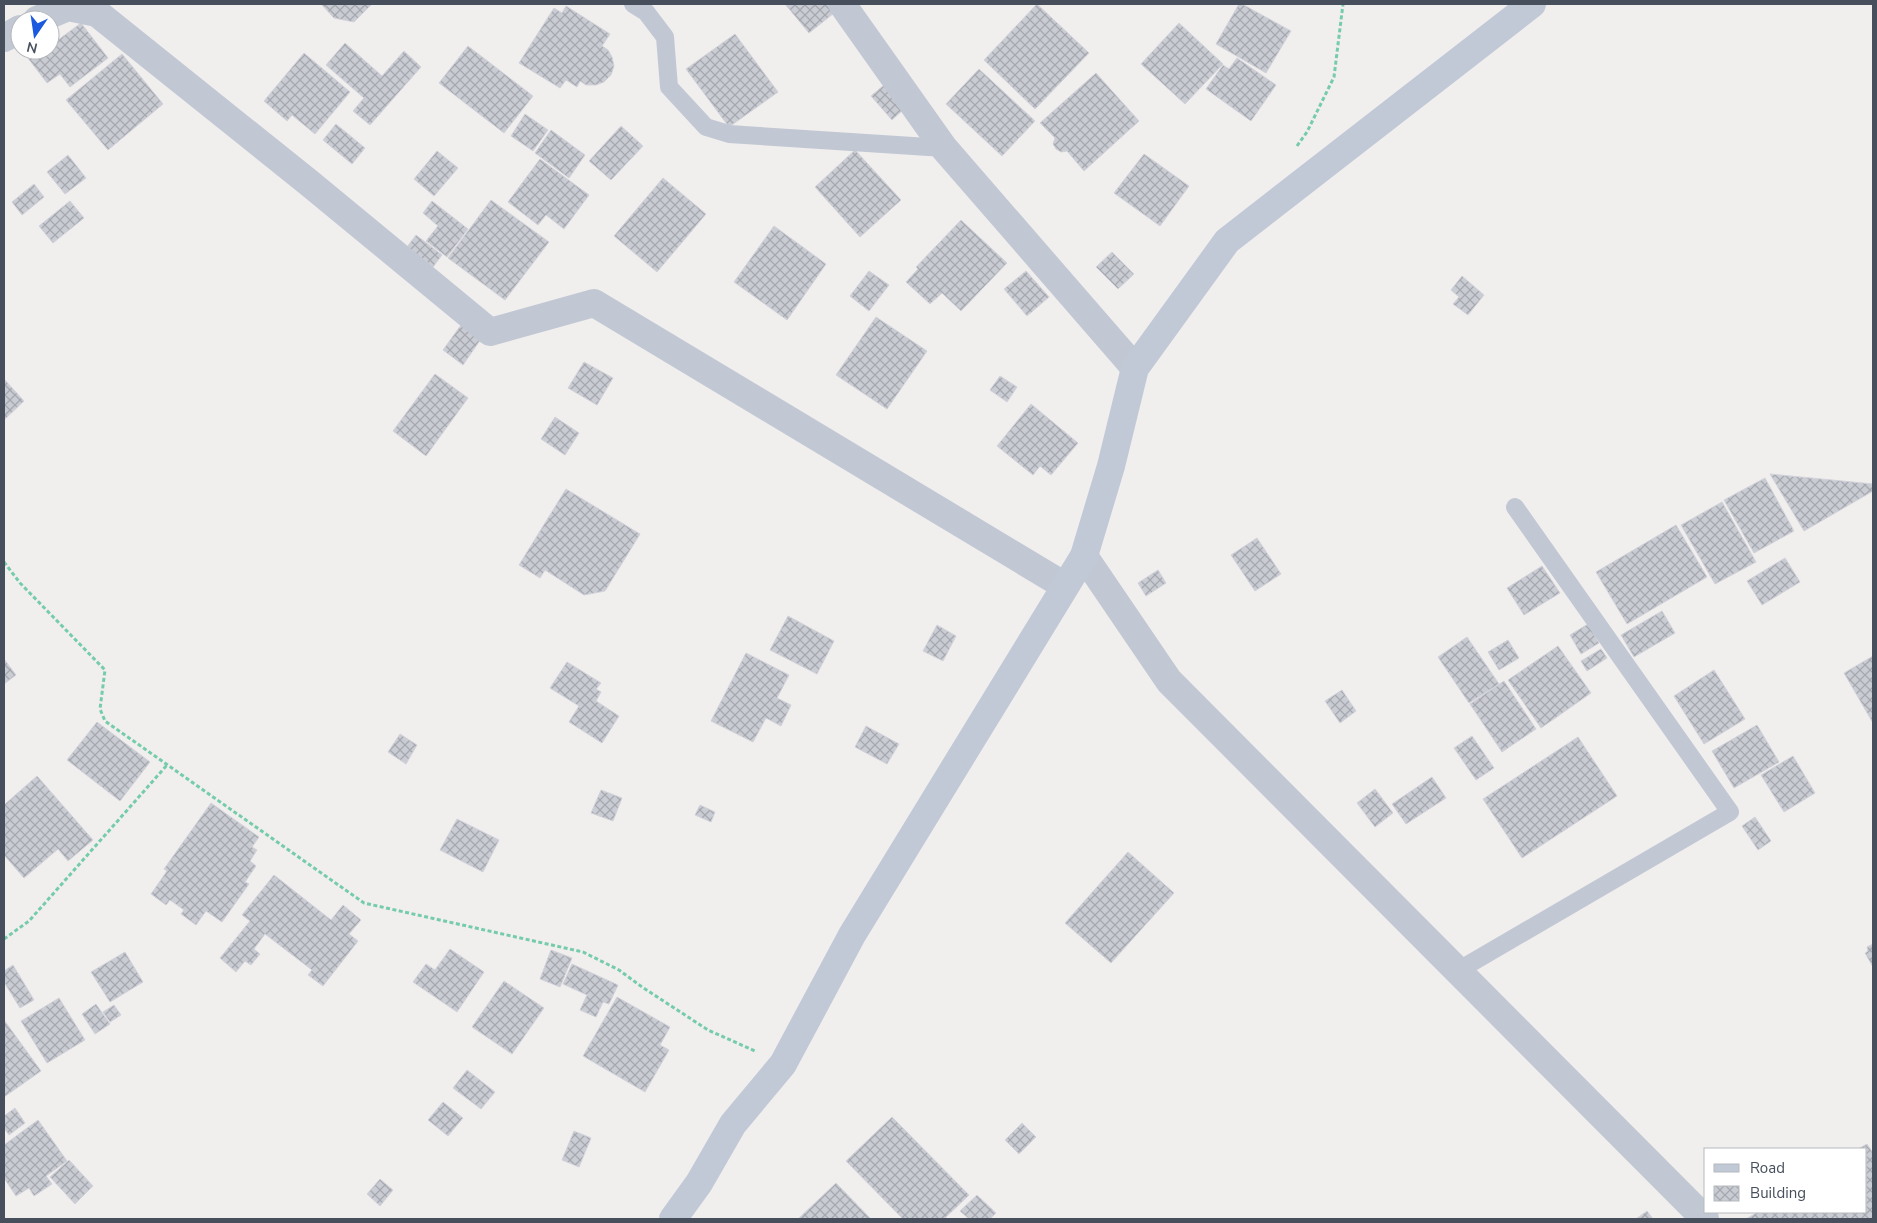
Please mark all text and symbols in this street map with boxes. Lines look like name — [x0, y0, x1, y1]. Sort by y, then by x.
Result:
north arrow — [10, 10, 60, 60]
text: N — [25, 37, 39, 58]
legend — [1704, 1148, 1867, 1213]
text: Road — [1750, 1158, 1785, 1178]
text: Building — [1750, 1183, 1806, 1203]

